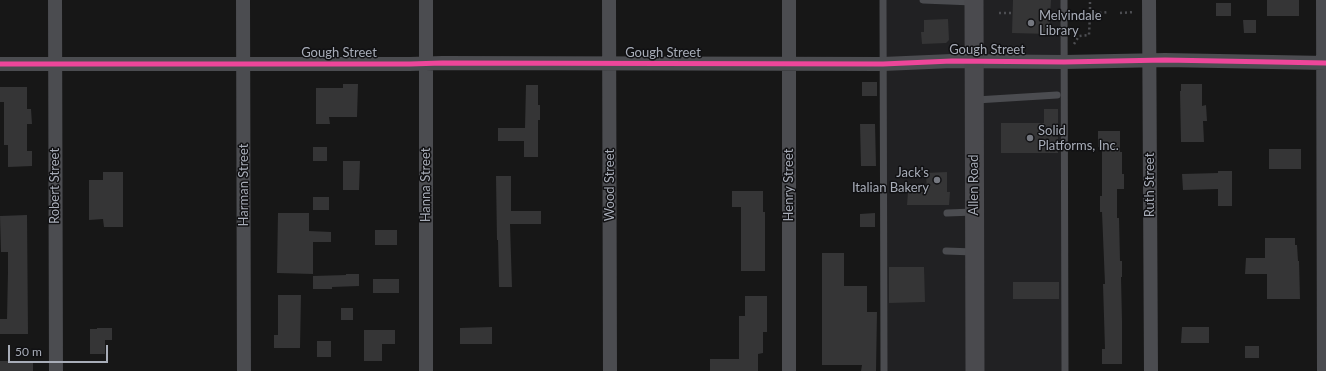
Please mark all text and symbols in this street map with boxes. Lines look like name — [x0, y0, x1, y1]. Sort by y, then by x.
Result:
place label: Melvindale Library — [1039, 8, 1102, 39]
marker: Melvindale Library — [1026, 18, 1036, 28]
street label: Gough Street — [949, 42, 1025, 58]
street label: Gough Street — [301, 45, 377, 61]
street label: Gough Street — [625, 45, 701, 61]
place label: Solid Platforms, Inc. — [1038, 123, 1119, 154]
marker: Solid Platforms, Inc. — [1025, 133, 1035, 143]
street label: Harman Street — [236, 144, 252, 226]
street label: Robert Street — [47, 148, 63, 224]
street label: Hanna Street — [418, 148, 434, 222]
street label: Wood Street — [602, 149, 618, 221]
street label: Henry Street — [781, 149, 797, 221]
street label: Ruth Street — [1142, 153, 1158, 217]
street label: Allen Road — [966, 154, 982, 216]
place label: Jack's Italian Bakery — [852, 165, 929, 196]
marker: Jack's Italian Bakery — [932, 175, 942, 185]
scale bar — [10, 337, 110, 363]
text: 50 m — [15, 344, 42, 359]

